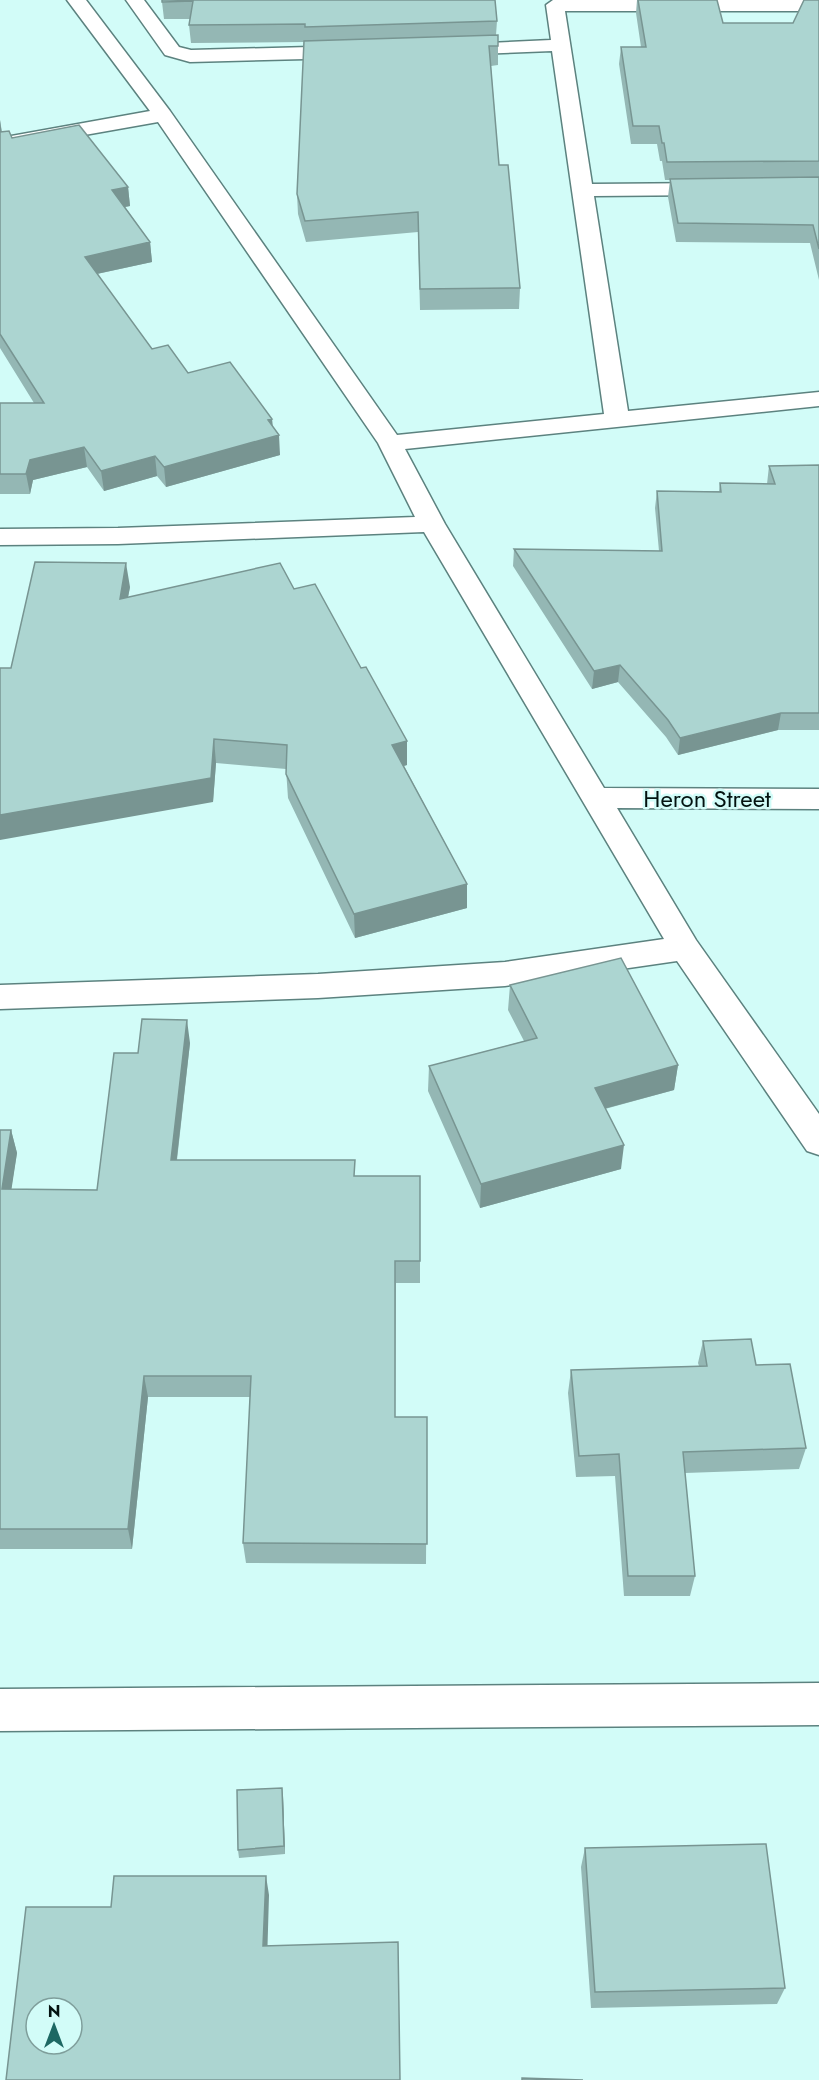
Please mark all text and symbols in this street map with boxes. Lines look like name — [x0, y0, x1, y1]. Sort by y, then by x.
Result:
street label: Heron Street — [643, 781, 771, 816]
north arrow — [24, 1996, 84, 2056]
text: N — [48, 2000, 60, 2023]

